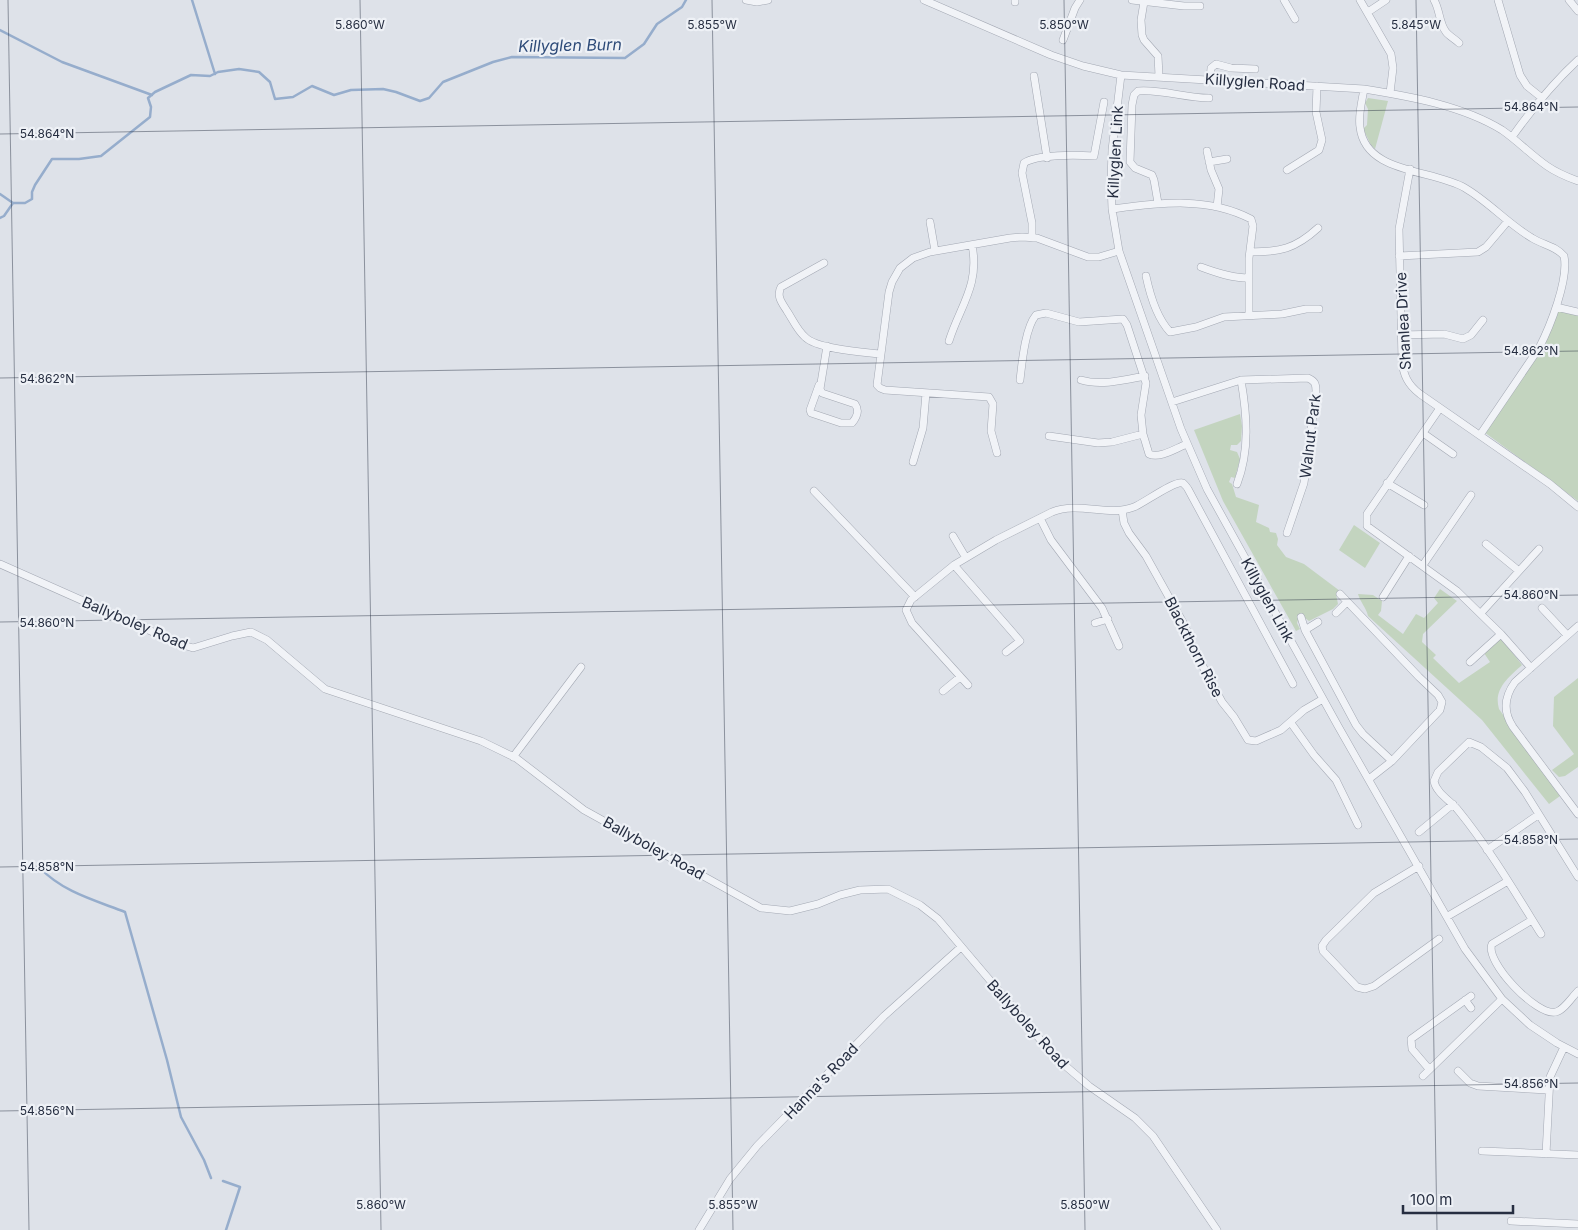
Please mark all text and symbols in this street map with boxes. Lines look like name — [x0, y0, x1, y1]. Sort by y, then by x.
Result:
text: 5.860°W — [335, 17, 385, 32]
text: 5.855°W — [687, 17, 737, 32]
text: 5.850°W — [1039, 17, 1089, 32]
text: 5.845°W — [1391, 17, 1441, 32]
water label: Killyglen Burn — [518, 34, 622, 56]
street label: Killyglen Road — [1204, 69, 1306, 95]
text: 54.864°N — [1504, 99, 1558, 114]
street label: Killyglen Link — [1103, 104, 1127, 199]
text: 54.864°N — [20, 126, 74, 141]
street label: Shanlea Drive — [1391, 271, 1415, 371]
text: 54.862°N — [1504, 343, 1558, 358]
text: 54.862°N — [20, 371, 74, 386]
street label: Walnut Park — [1295, 392, 1325, 479]
street label: Killyglen Link — [1237, 555, 1299, 646]
text: 54.860°N — [1504, 587, 1558, 602]
street label: Ballyboley Road — [79, 592, 191, 654]
street label: Blackthorn Rise — [1160, 594, 1228, 700]
text: 54.860°N — [20, 615, 74, 630]
street label: Ballyboley Road — [600, 812, 708, 884]
text: 54.858°N — [1504, 832, 1558, 847]
text: 54.858°N — [20, 859, 74, 874]
street label: Ballyboley Road — [983, 976, 1073, 1072]
street label: Hanna's Road — [780, 1039, 862, 1123]
text: 54.856°N — [1504, 1076, 1558, 1091]
text: 54.856°N — [20, 1103, 74, 1118]
scale bar — [1403, 1182, 1513, 1214]
text: 100 m — [1410, 1190, 1452, 1209]
text: 5.860°W — [356, 1197, 406, 1212]
text: 5.855°W — [708, 1197, 758, 1212]
text: 5.850°W — [1060, 1197, 1110, 1212]

